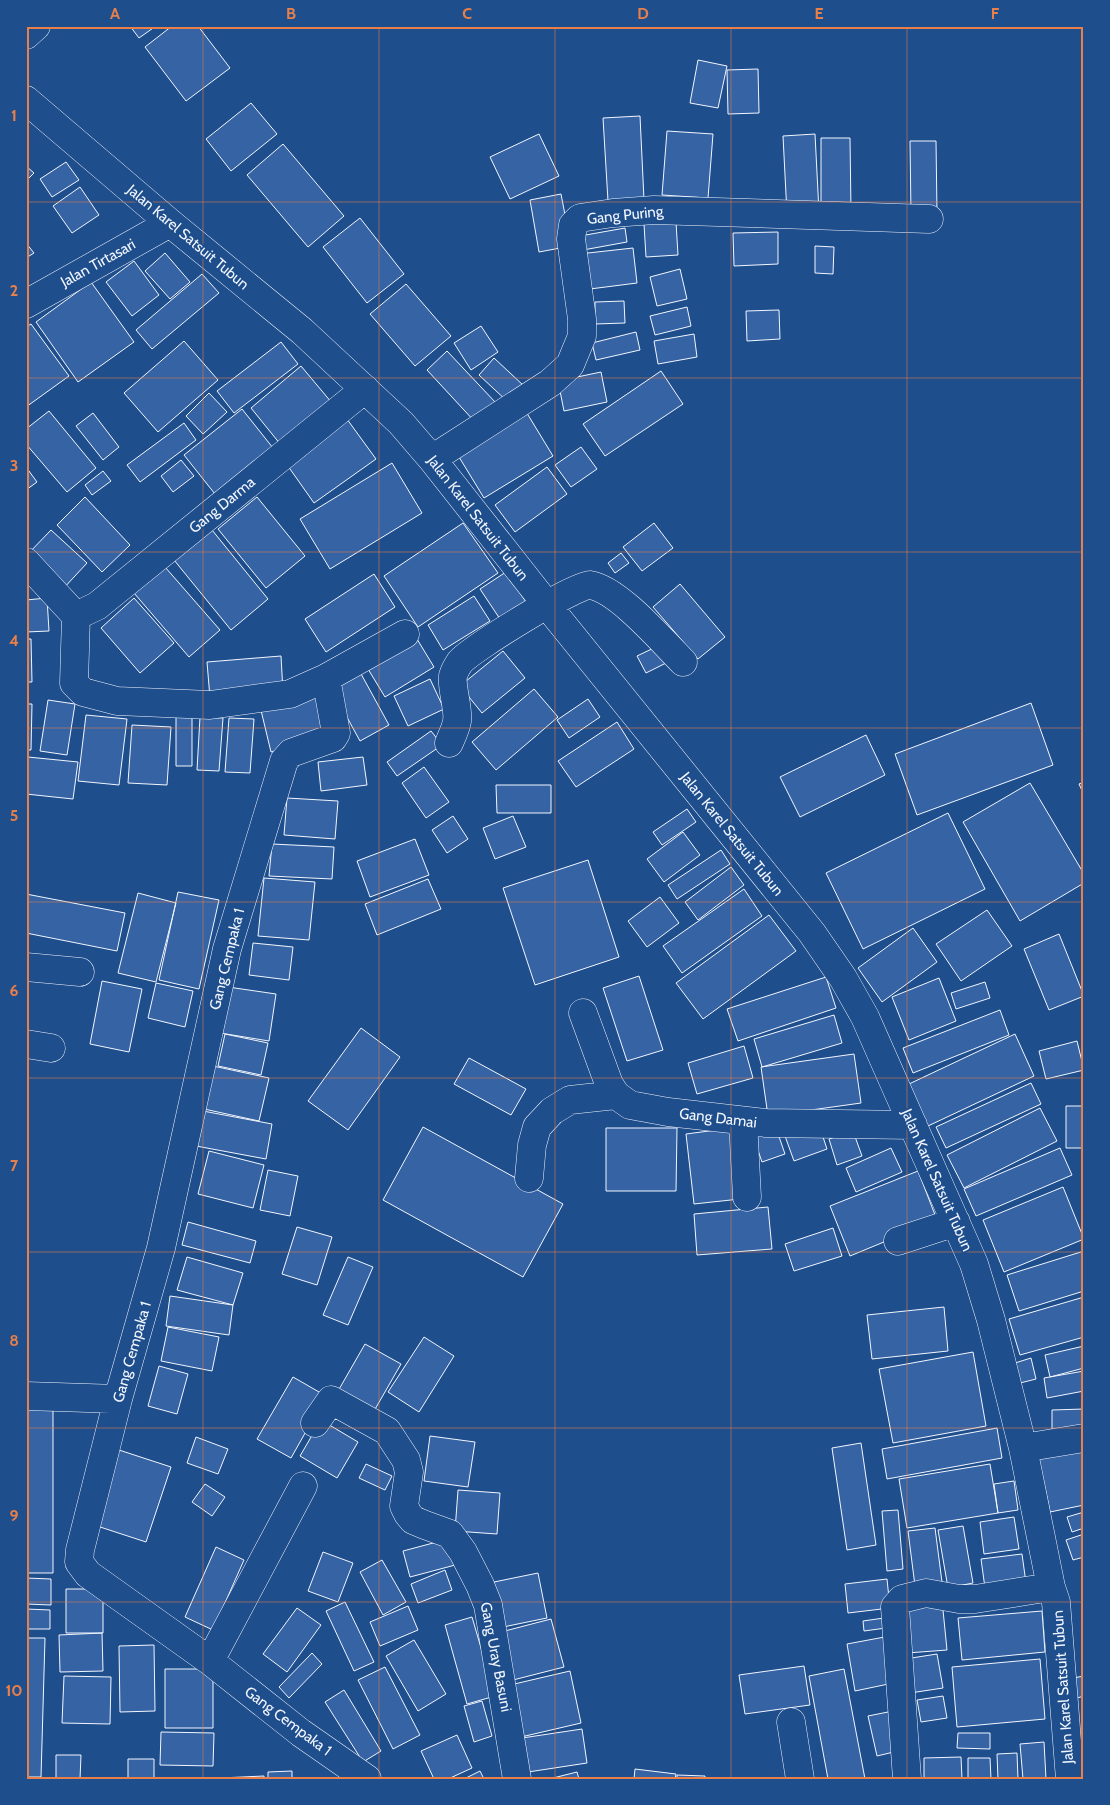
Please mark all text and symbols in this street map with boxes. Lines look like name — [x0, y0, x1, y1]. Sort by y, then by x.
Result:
text: A — [110, 4, 120, 23]
text: B — [286, 4, 296, 23]
text: C — [462, 4, 472, 23]
text: D — [637, 4, 649, 23]
text: E — [814, 4, 824, 23]
text: F — [991, 4, 1000, 23]
text: 1 — [11, 106, 17, 125]
street label: Jalan Karel Satsuit Tubun — [123, 180, 253, 293]
street label: Gang Puring — [586, 202, 665, 228]
street label: Jalan Tirtasari — [57, 235, 139, 291]
text: 2 — [10, 281, 18, 300]
street label: Jalan Karel Satsuit Tubun — [423, 451, 532, 584]
text: 3 — [10, 456, 18, 475]
street label: Gang Darma — [185, 472, 259, 537]
text: 4 — [9, 631, 19, 650]
street label: Jalan Karel Satsuit Tubun — [676, 768, 787, 899]
text: 5 — [10, 806, 18, 825]
street label: Gang Cempaka 1 — [206, 906, 248, 1012]
text: 6 — [10, 981, 19, 1000]
street label: Gang Damai — [678, 1104, 758, 1132]
street label: Jalan Karel Satsuit Tubun — [897, 1105, 977, 1254]
text: 7 — [10, 1156, 19, 1175]
street label: Gang Cempaka 1 — [109, 1300, 155, 1404]
text: 8 — [9, 1331, 19, 1350]
text: 9 — [10, 1506, 19, 1525]
street label: Gang Uray Basuni — [477, 1601, 515, 1713]
street label: Jalan Karel Satsuit Tubun — [1049, 1610, 1077, 1765]
text: 10 — [5, 1681, 23, 1700]
street label: Gang Cempaka 1 — [241, 1683, 335, 1759]

